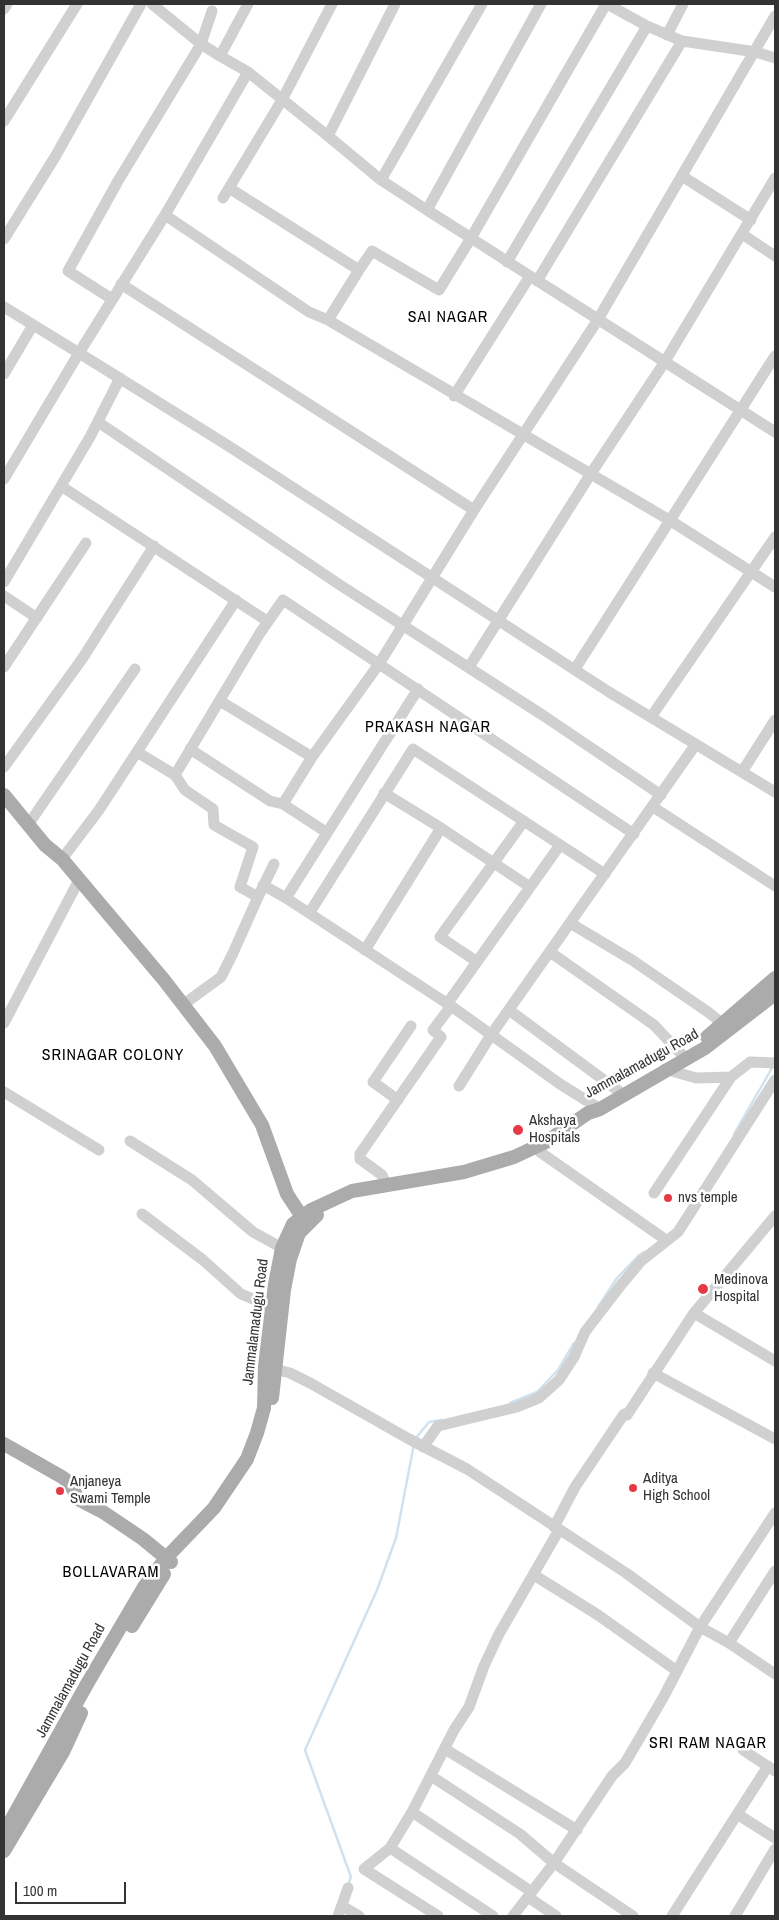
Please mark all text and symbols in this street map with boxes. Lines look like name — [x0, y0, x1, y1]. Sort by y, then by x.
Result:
district label: SAI NAGAR — [407, 308, 489, 328]
district label: PRAKASH NAGAR — [363, 718, 493, 738]
street label: Jammalamadugu Road — [582, 1025, 702, 1103]
district label: SRINAGAR COLONY — [40, 1046, 186, 1066]
place label: Akshaya Hospitals — [529, 1112, 580, 1147]
marker: Akshaya Hospitals — [511, 1123, 525, 1137]
place label: nvs temple — [678, 1189, 737, 1207]
marker: nvs temple — [662, 1192, 674, 1204]
street label: Jammalamadugu Road — [239, 1258, 273, 1386]
place label: Medinova Hospital — [714, 1271, 768, 1306]
marker: Medinova Hospital — [696, 1282, 710, 1296]
place label: Aditya High School — [643, 1470, 710, 1505]
place label: Anjaneya Swami Temple — [70, 1473, 151, 1508]
marker: Aditya High School — [627, 1482, 639, 1494]
marker: Anjaneya Swami Temple — [54, 1485, 66, 1497]
district label: BOLLAVARAM — [61, 1563, 161, 1583]
street label: Jammalamadugu Road — [32, 1621, 110, 1741]
district label: SRI RAM NAGAR — [647, 1734, 769, 1754]
scale bar — [18, 1872, 129, 1904]
text: 100 m — [23, 1880, 57, 1901]

